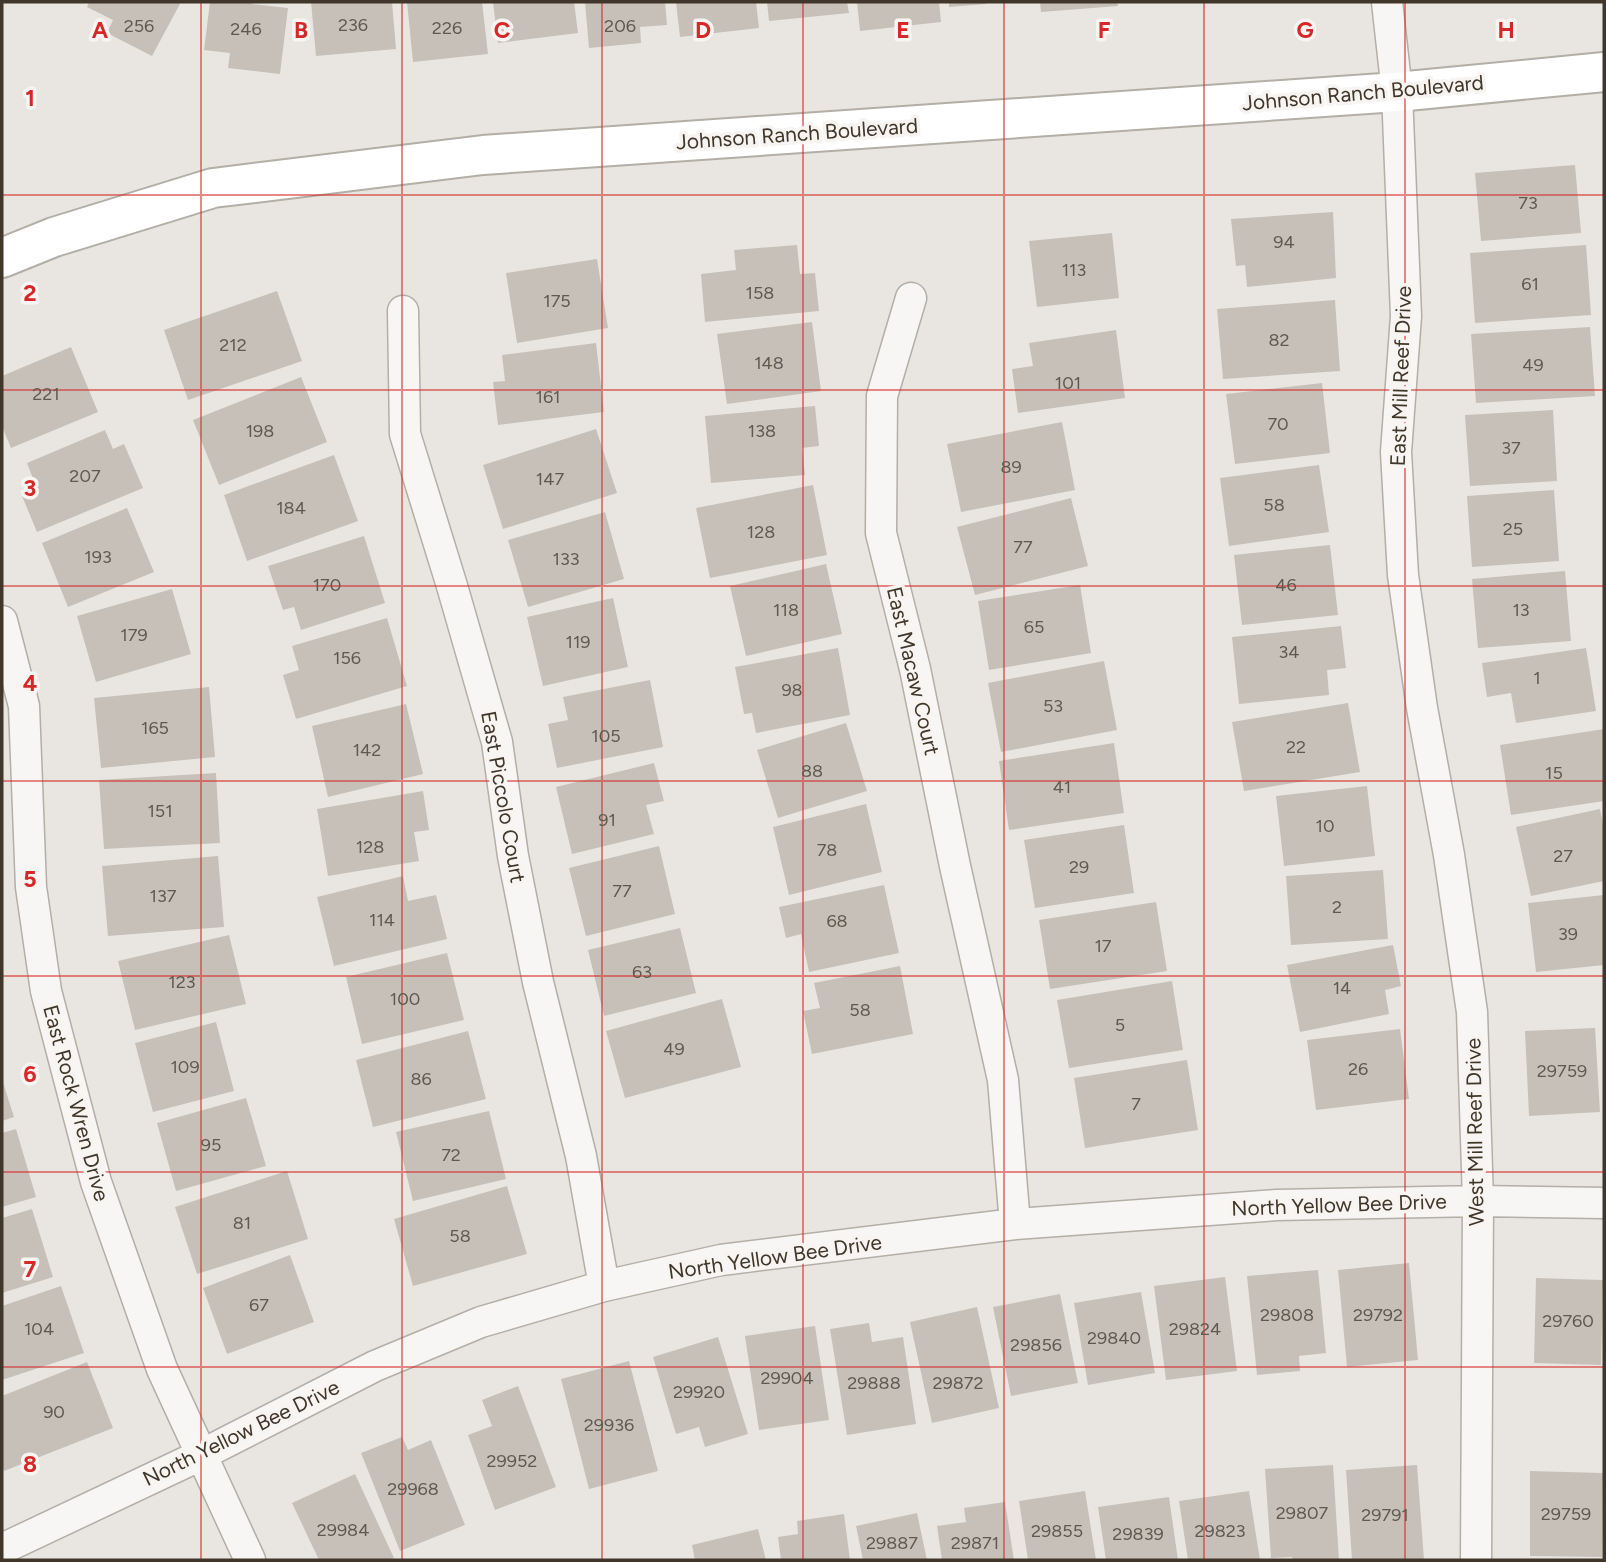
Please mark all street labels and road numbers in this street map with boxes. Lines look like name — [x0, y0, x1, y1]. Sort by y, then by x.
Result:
street label: Johnson Ranch Boulevard — [1241, 69, 1485, 116]
street label: Johnson Ranch Boulevard — [675, 113, 919, 154]
street label: East Mill Reef Drive — [1385, 285, 1416, 467]
street label: East Macaw Court — [882, 584, 945, 758]
street label: East Piccolo Court — [476, 709, 531, 885]
street label: East Rock Wren Drive — [38, 1002, 115, 1204]
street label: West Mill Reef Drive — [1460, 1038, 1489, 1226]
street label: North Yellow Bee Drive — [1231, 1188, 1447, 1221]
street label: North Yellow Bee Drive — [666, 1229, 883, 1284]
street label: North Yellow Bee Drive — [138, 1374, 343, 1491]

